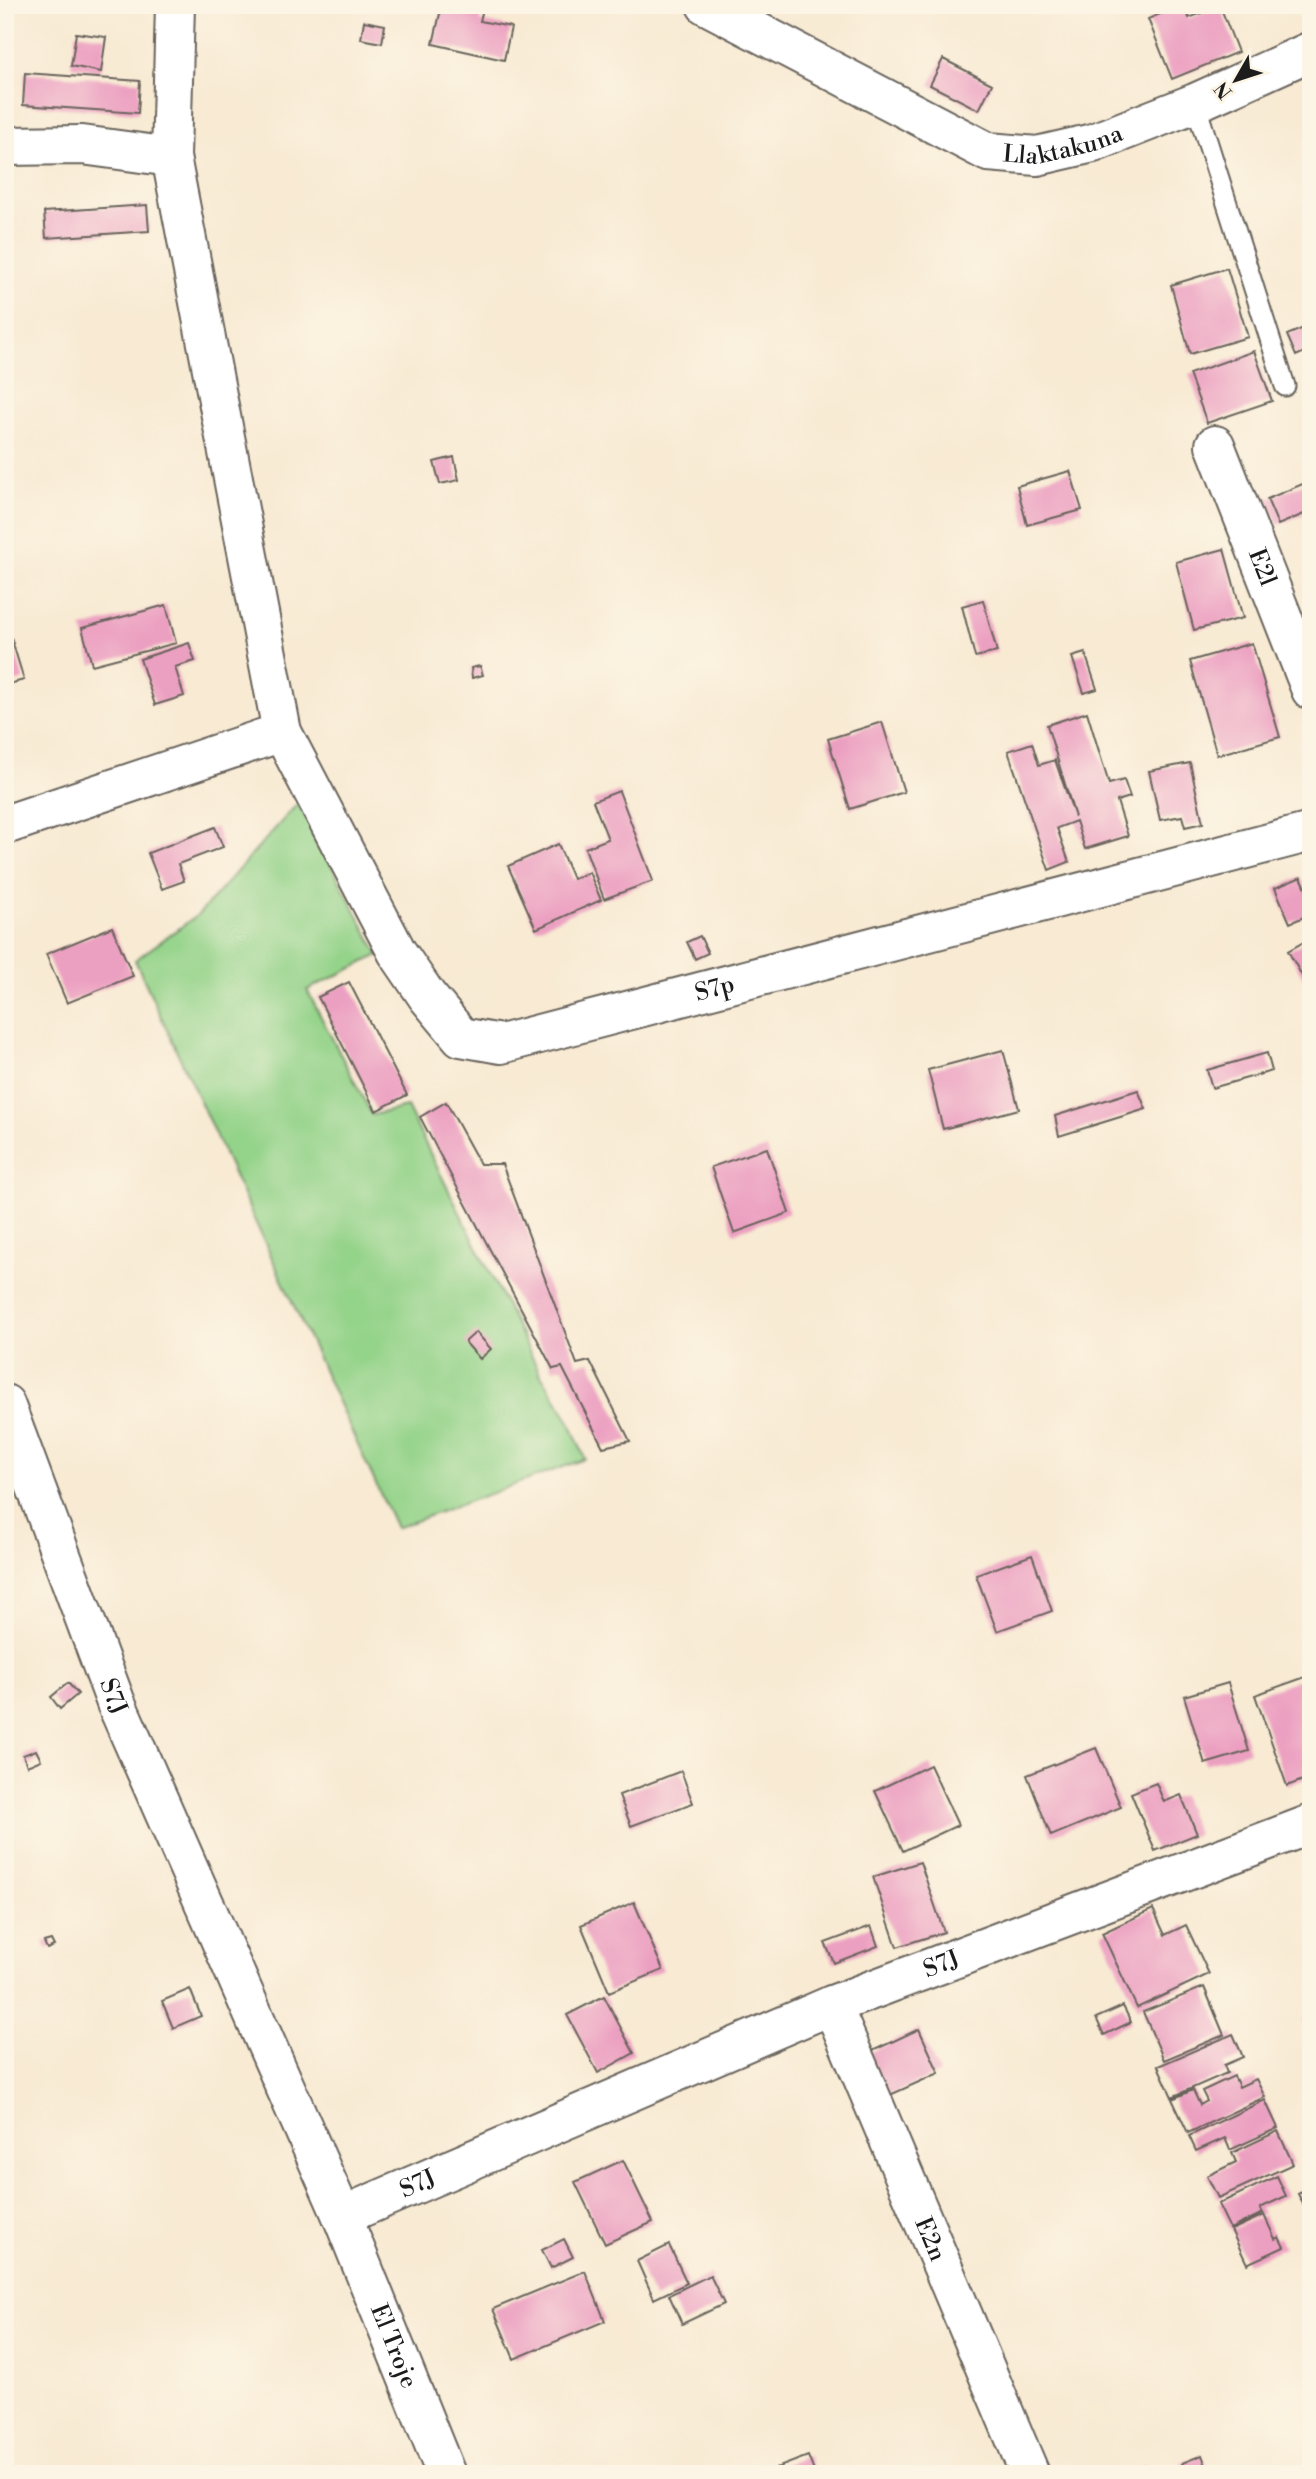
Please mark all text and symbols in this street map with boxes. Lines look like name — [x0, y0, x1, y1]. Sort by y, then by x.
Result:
north arrow — [1200, 46, 1270, 116]
text: N — [1210, 77, 1238, 103]
street label: Llaktakuna — [1002, 119, 1128, 172]
street label: E2l — [1241, 544, 1283, 590]
street label: S7p — [692, 970, 738, 1009]
street label: S7J — [92, 1674, 133, 1720]
street label: S7J — [919, 1944, 964, 1985]
street label: S7J — [395, 2163, 441, 2205]
street label: E2n — [907, 2213, 952, 2266]
street label: El Troje — [363, 2300, 424, 2393]

